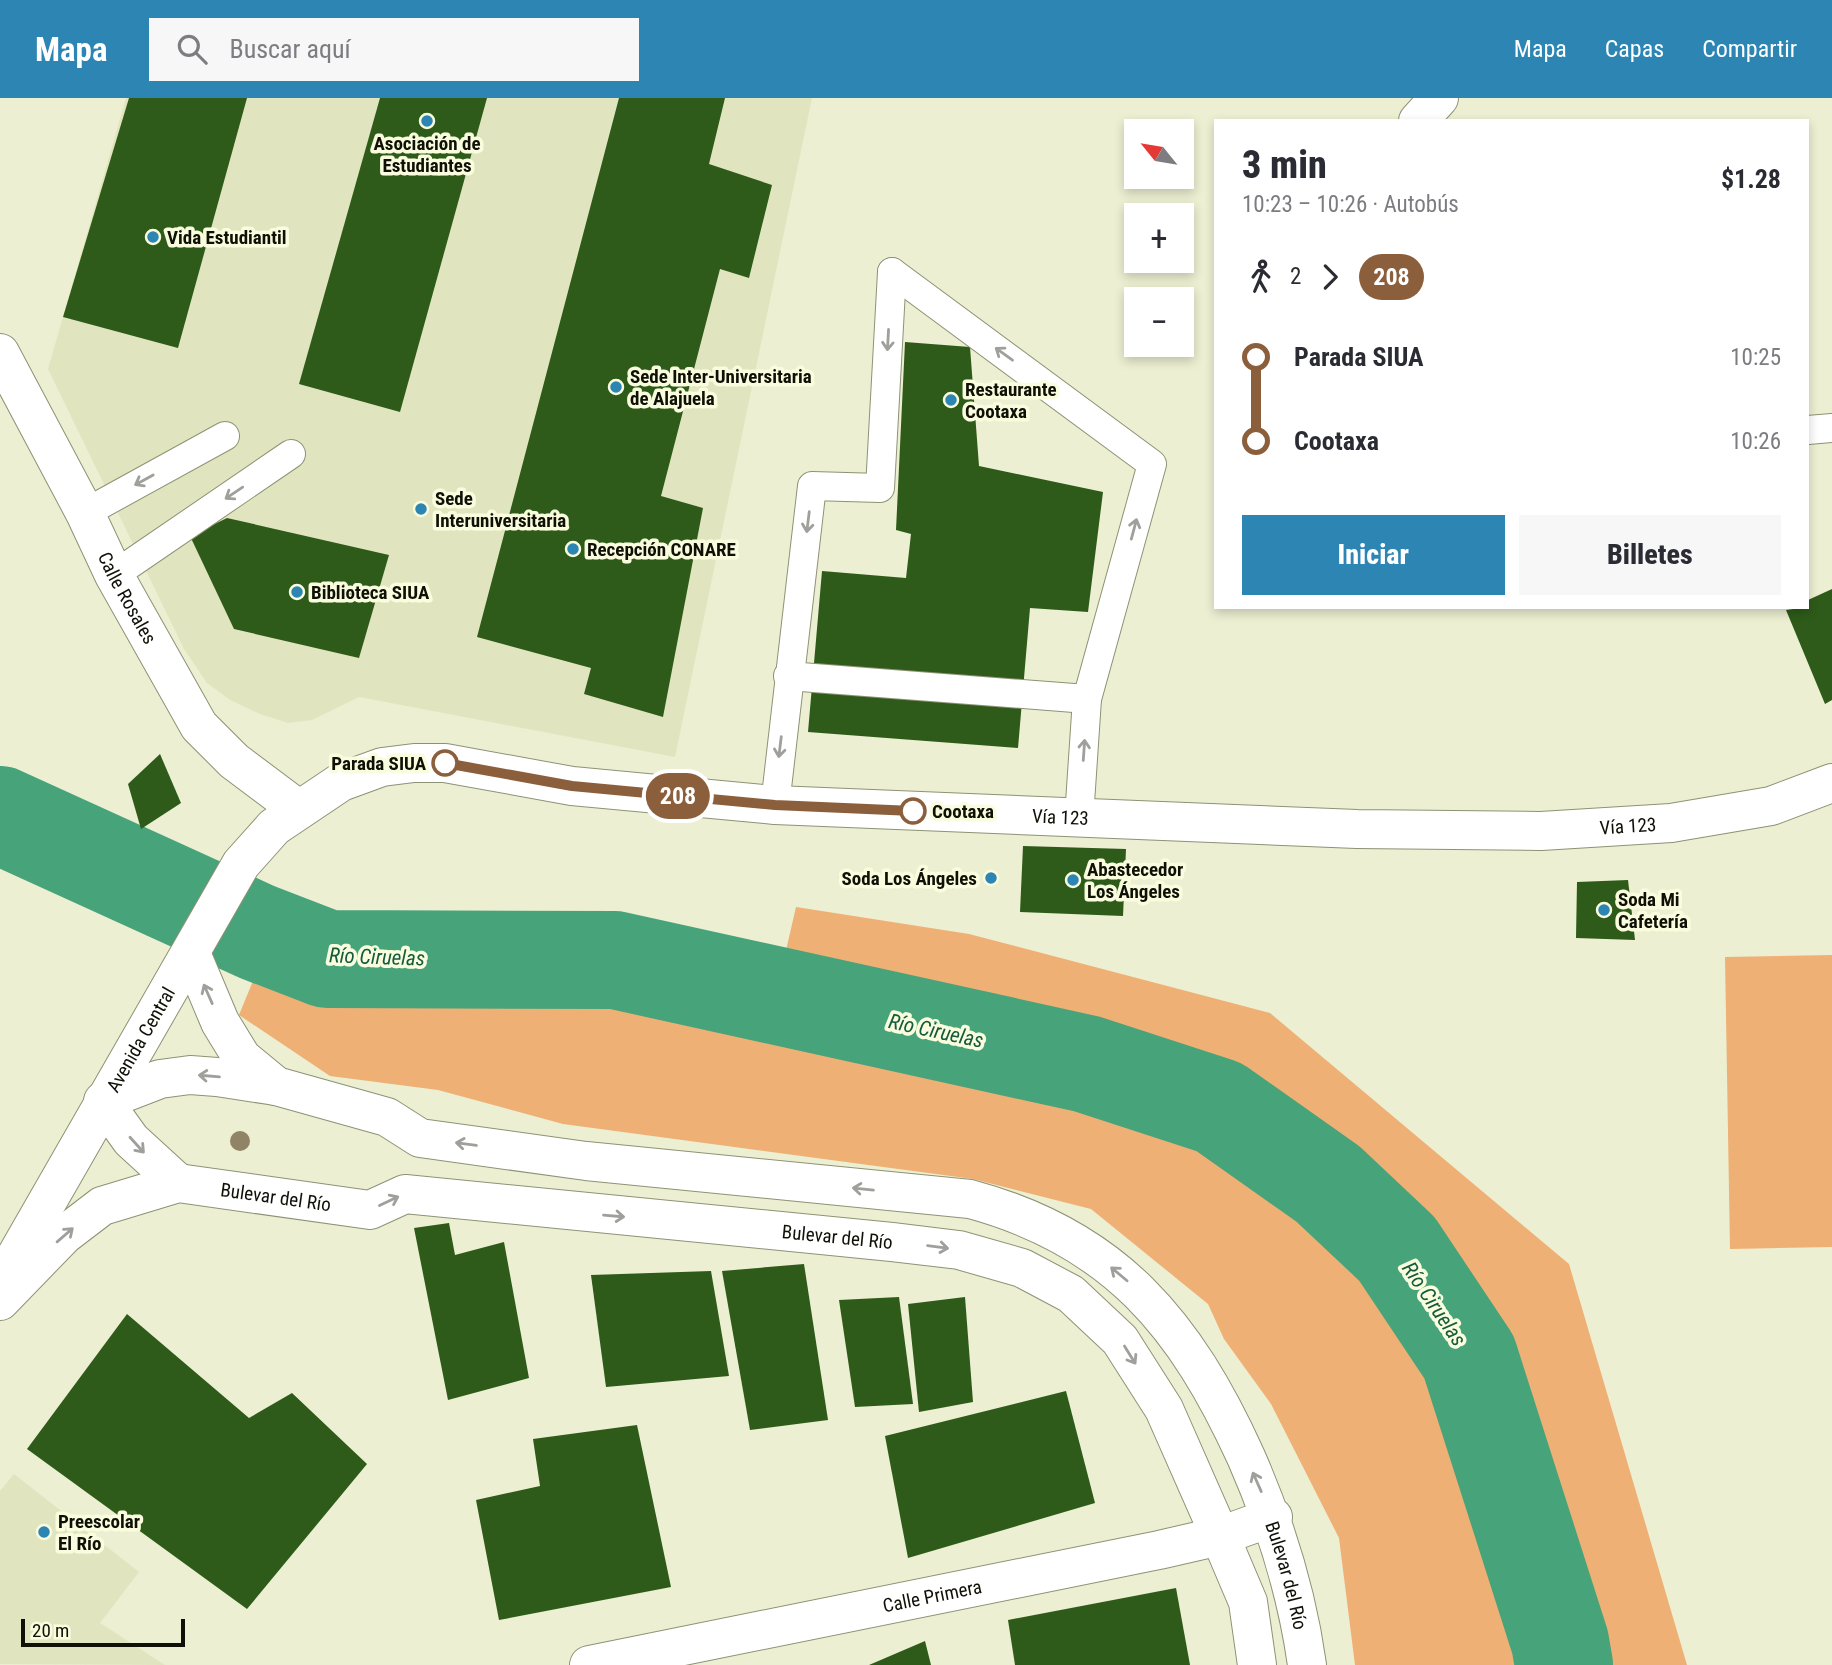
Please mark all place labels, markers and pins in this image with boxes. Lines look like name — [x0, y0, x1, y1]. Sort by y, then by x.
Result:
marker: Asociación de Estudiantes — [419, 113, 435, 129]
place label: Asociación de Estudiantes — [373, 132, 481, 177]
place label: Vida Estudiantil — [167, 226, 287, 249]
marker: Vida Estudiantil — [145, 229, 161, 245]
place label: Sede Inter-Universitaria de Alajuela — [630, 365, 812, 410]
place label: Restaurante Cootaxa — [965, 378, 1057, 423]
marker: Sede Inter-Universitaria de Alajuela — [608, 379, 624, 395]
marker: Restaurante Cootaxa — [943, 392, 959, 408]
place label: Sede Interuniversitaria — [435, 487, 566, 532]
marker: Sede Interuniversitaria — [413, 501, 429, 517]
place label: Recepción CONARE — [587, 538, 736, 561]
marker: Recepción CONARE — [565, 541, 581, 557]
place label: Biblioteca SIUA — [311, 581, 430, 604]
marker: Biblioteca SIUA — [289, 584, 305, 600]
marker: Parada SIUA — [432, 750, 458, 776]
place label: Parada SIUA — [331, 752, 427, 775]
marker: Cootaxa — [900, 798, 926, 824]
place label: Cootaxa — [932, 800, 994, 823]
place label: Abastecedor Los Ángeles — [1087, 858, 1183, 903]
place label: Soda Los Ángeles — [842, 867, 977, 890]
marker: Soda Los Ángeles — [983, 870, 999, 886]
marker: Abastecedor Los Ángeles — [1065, 872, 1081, 888]
place label: Soda Mi Cafetería — [1618, 888, 1688, 933]
marker: Soda Mi Cafetería — [1596, 902, 1612, 918]
place label: Preescolar El Río — [58, 1510, 140, 1555]
marker: Preescolar El Río — [36, 1524, 52, 1540]

